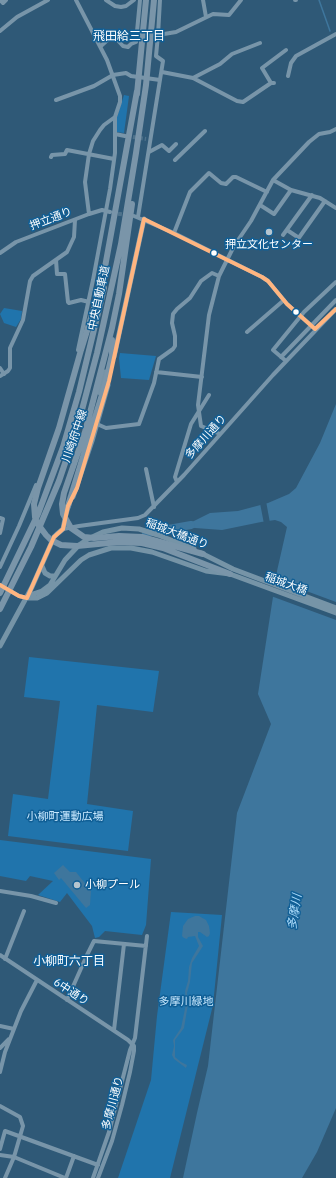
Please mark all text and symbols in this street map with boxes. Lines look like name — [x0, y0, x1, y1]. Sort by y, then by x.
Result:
district label: 飛田給三丁目 — [93, 30, 165, 44]
street label: 押立通り — [28, 205, 74, 233]
marker: 押立文化センター — [264, 227, 274, 237]
place label: 押立文化センター — [225, 238, 313, 252]
unlabelled marker — [209, 248, 219, 258]
street label: 中央自動車道 — [86, 264, 112, 332]
unlabelled marker — [291, 307, 301, 317]
street label: 川崎府中線 — [60, 408, 90, 464]
street label: 多摩川通り — [183, 412, 229, 462]
street label: 稲城大橋通り — [144, 516, 210, 552]
street label: 稲城大橋 — [263, 570, 309, 598]
park label: 小柳町運動広場 — [27, 810, 103, 824]
place label: 小柳プール — [85, 878, 140, 892]
marker: 小柳プール — [72, 880, 82, 890]
water label: 多摩川 — [285, 893, 305, 931]
district label: 小柳町六丁目 — [33, 955, 105, 969]
street label: 6中通り — [51, 976, 91, 1008]
park label: 多摩川緑地 — [159, 995, 213, 1009]
street label: 多摩川通り — [100, 1075, 126, 1131]

